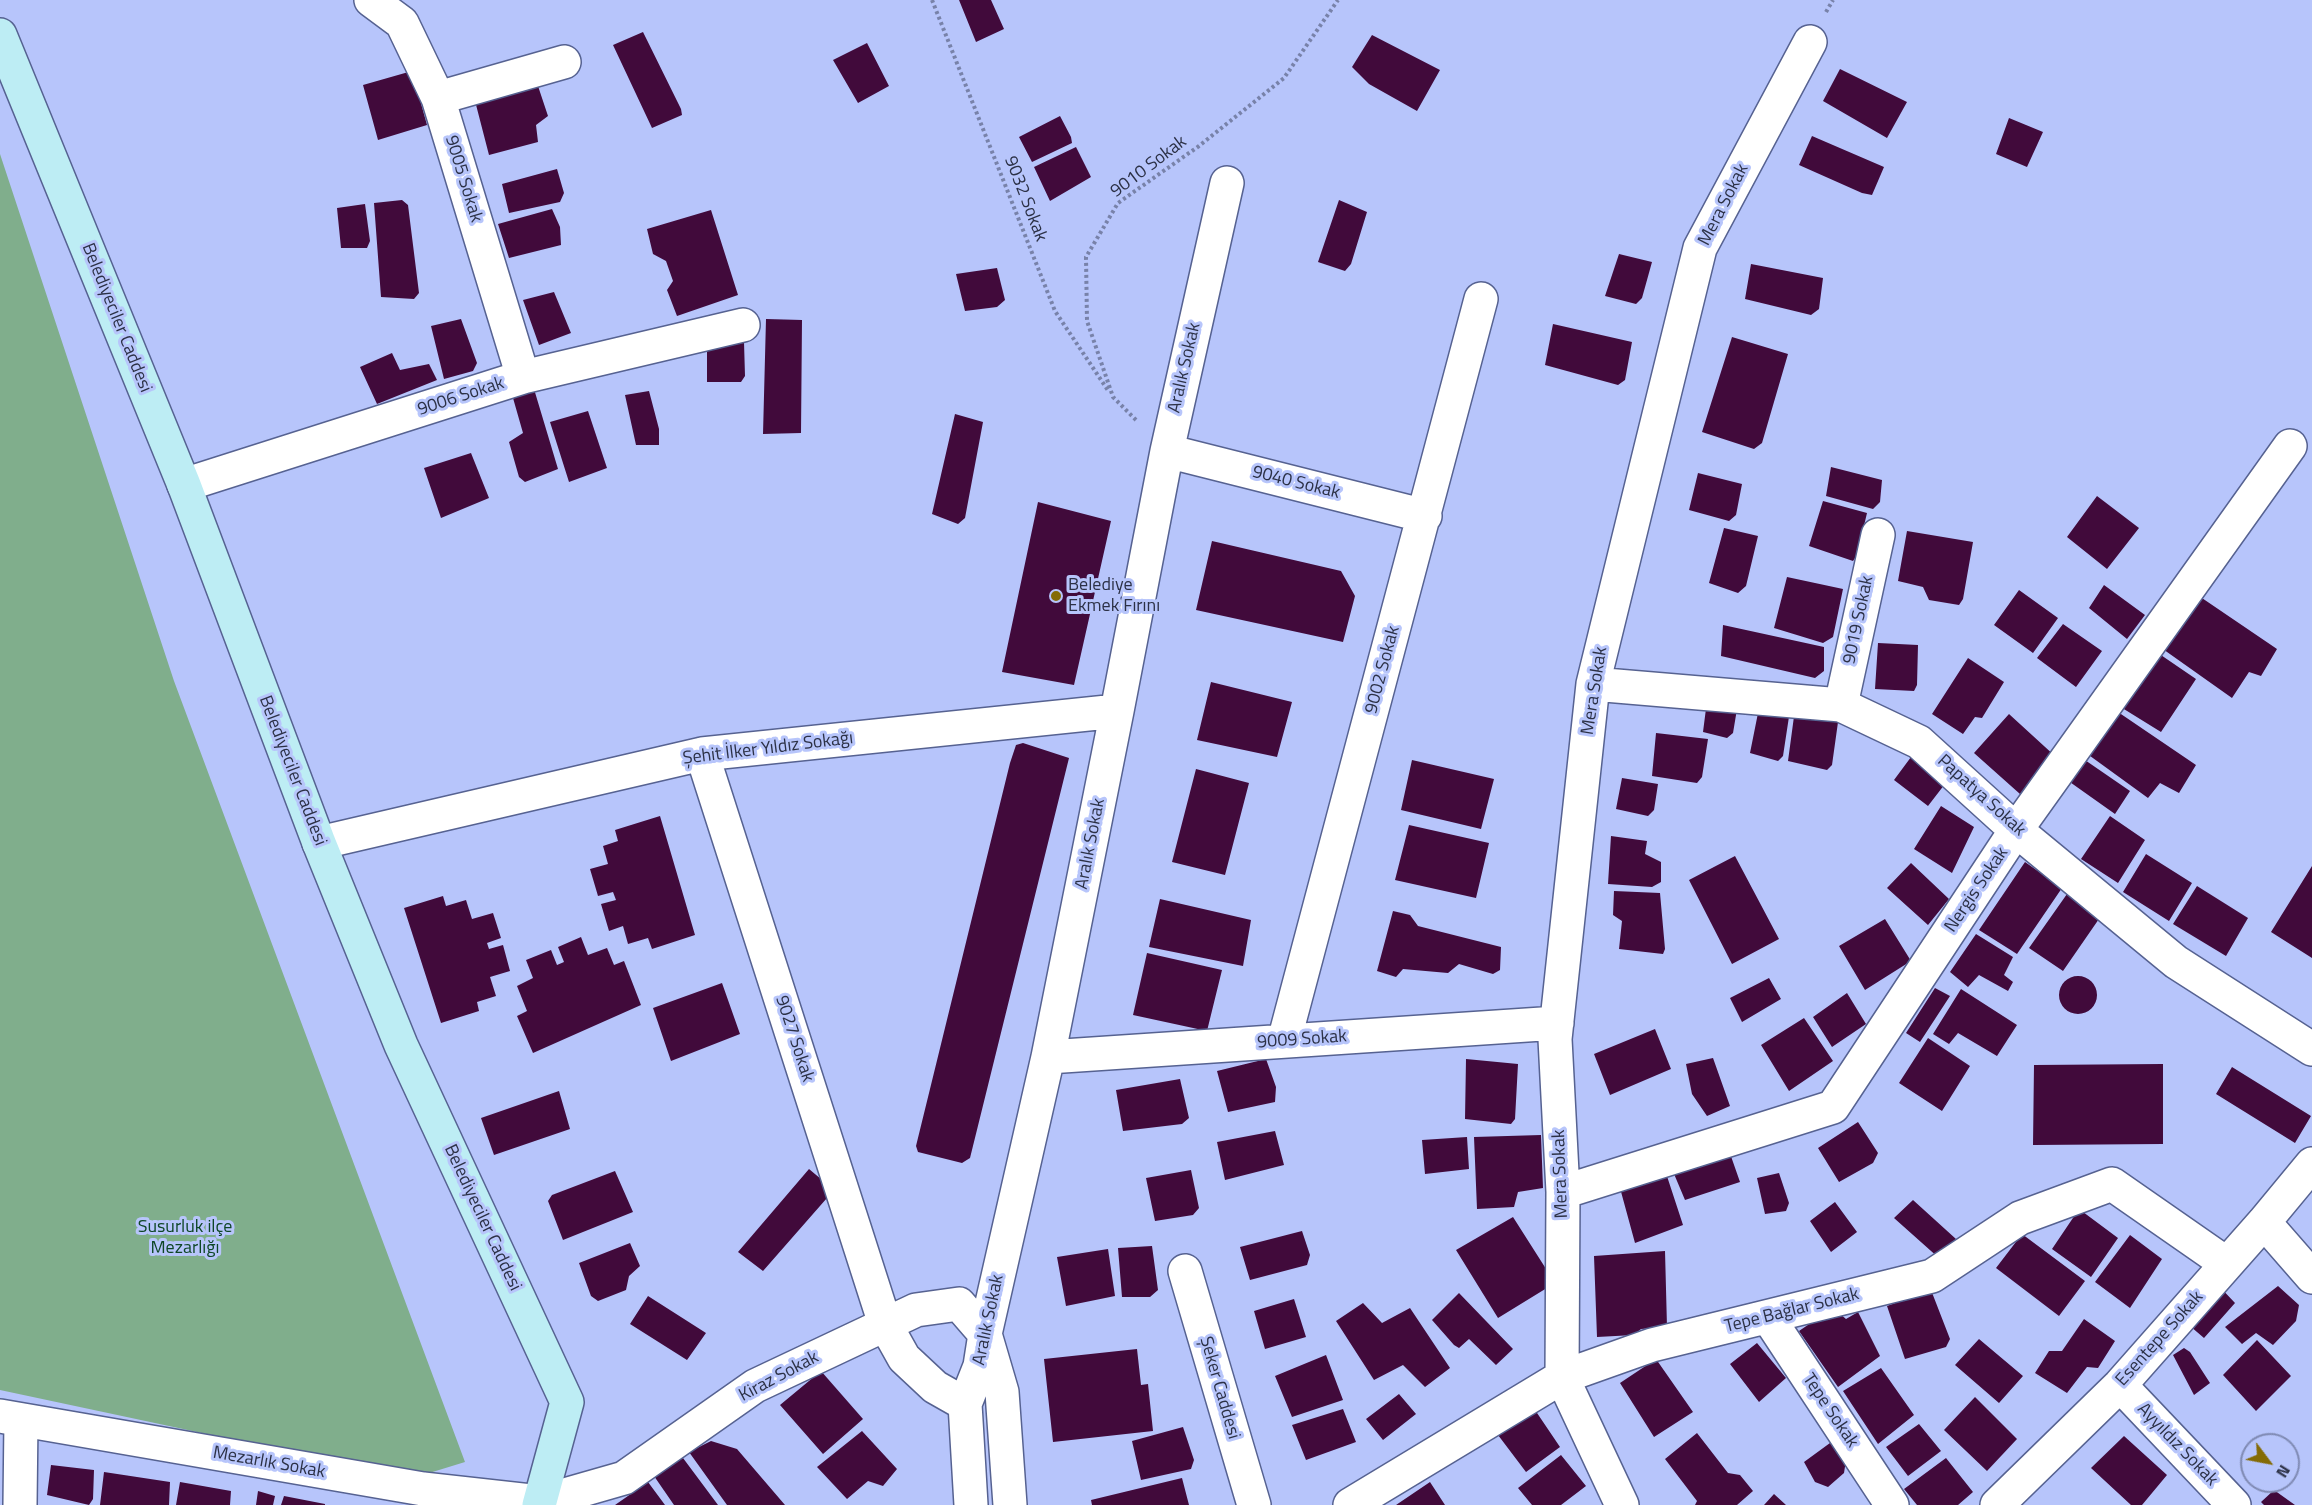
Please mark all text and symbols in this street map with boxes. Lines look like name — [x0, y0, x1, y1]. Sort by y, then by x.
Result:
street label: 9010 Sokak — [1107, 131, 1191, 203]
street label: 9005 Sokak — [440, 133, 486, 225]
street label: 9032 Sokak — [999, 153, 1051, 245]
street label: Mera Sokak — [1694, 161, 1754, 249]
street label: Belediyeciler Caddesi — [76, 240, 156, 396]
street label: Aralık Sokak — [1164, 321, 1206, 415]
street label: 9006 Sokak — [415, 373, 507, 421]
street label: 9040 Sokak — [1250, 462, 1342, 504]
street label: 9019 Sokak — [1839, 574, 1879, 666]
place label: Belediye Ekmek Fırını — [1068, 575, 1160, 618]
marker: Belediye Ekmek Fırını — [1049, 589, 1063, 603]
street label: 9002 Sokak — [1361, 624, 1405, 716]
street label: Mera Sokak — [1577, 645, 1613, 737]
street label: Belediyeciler Caddesi — [253, 693, 331, 849]
street label: Şehit İlker Yıldız Sokağı — [682, 728, 854, 770]
street label: Papatya Sokak — [1932, 751, 2030, 841]
street label: Aralık Sokak — [1072, 797, 1110, 891]
street label: Nergis Sokak — [1941, 843, 2013, 937]
street label: 9027 Sokak — [770, 993, 818, 1085]
street label: 9009 Sokak — [1256, 1026, 1348, 1054]
street label: Mera Sokak — [1549, 1129, 1573, 1219]
street label: Belediyeciler Caddesi — [439, 1141, 525, 1295]
park label: Susurluk ilçe Mezarlığı — [138, 1217, 232, 1260]
street label: Aralık Sokak — [969, 1273, 1009, 1367]
street label: Tepe Bağlar Sokak — [1723, 1284, 1861, 1338]
street label: Esentepe Sokak — [2112, 1287, 2208, 1391]
street label: Şeker Caddesi — [1194, 1334, 1244, 1442]
street label: Kiraz Sokak — [736, 1347, 822, 1407]
street label: Tepe Sokak — [1797, 1370, 1863, 1452]
street label: Ayyıldız Sokak — [2132, 1399, 2222, 1491]
north arrow — [2240, 1433, 2300, 1493]
street label: Mezarlık Sokak — [211, 1442, 327, 1484]
text: N — [2270, 1460, 2297, 1483]

